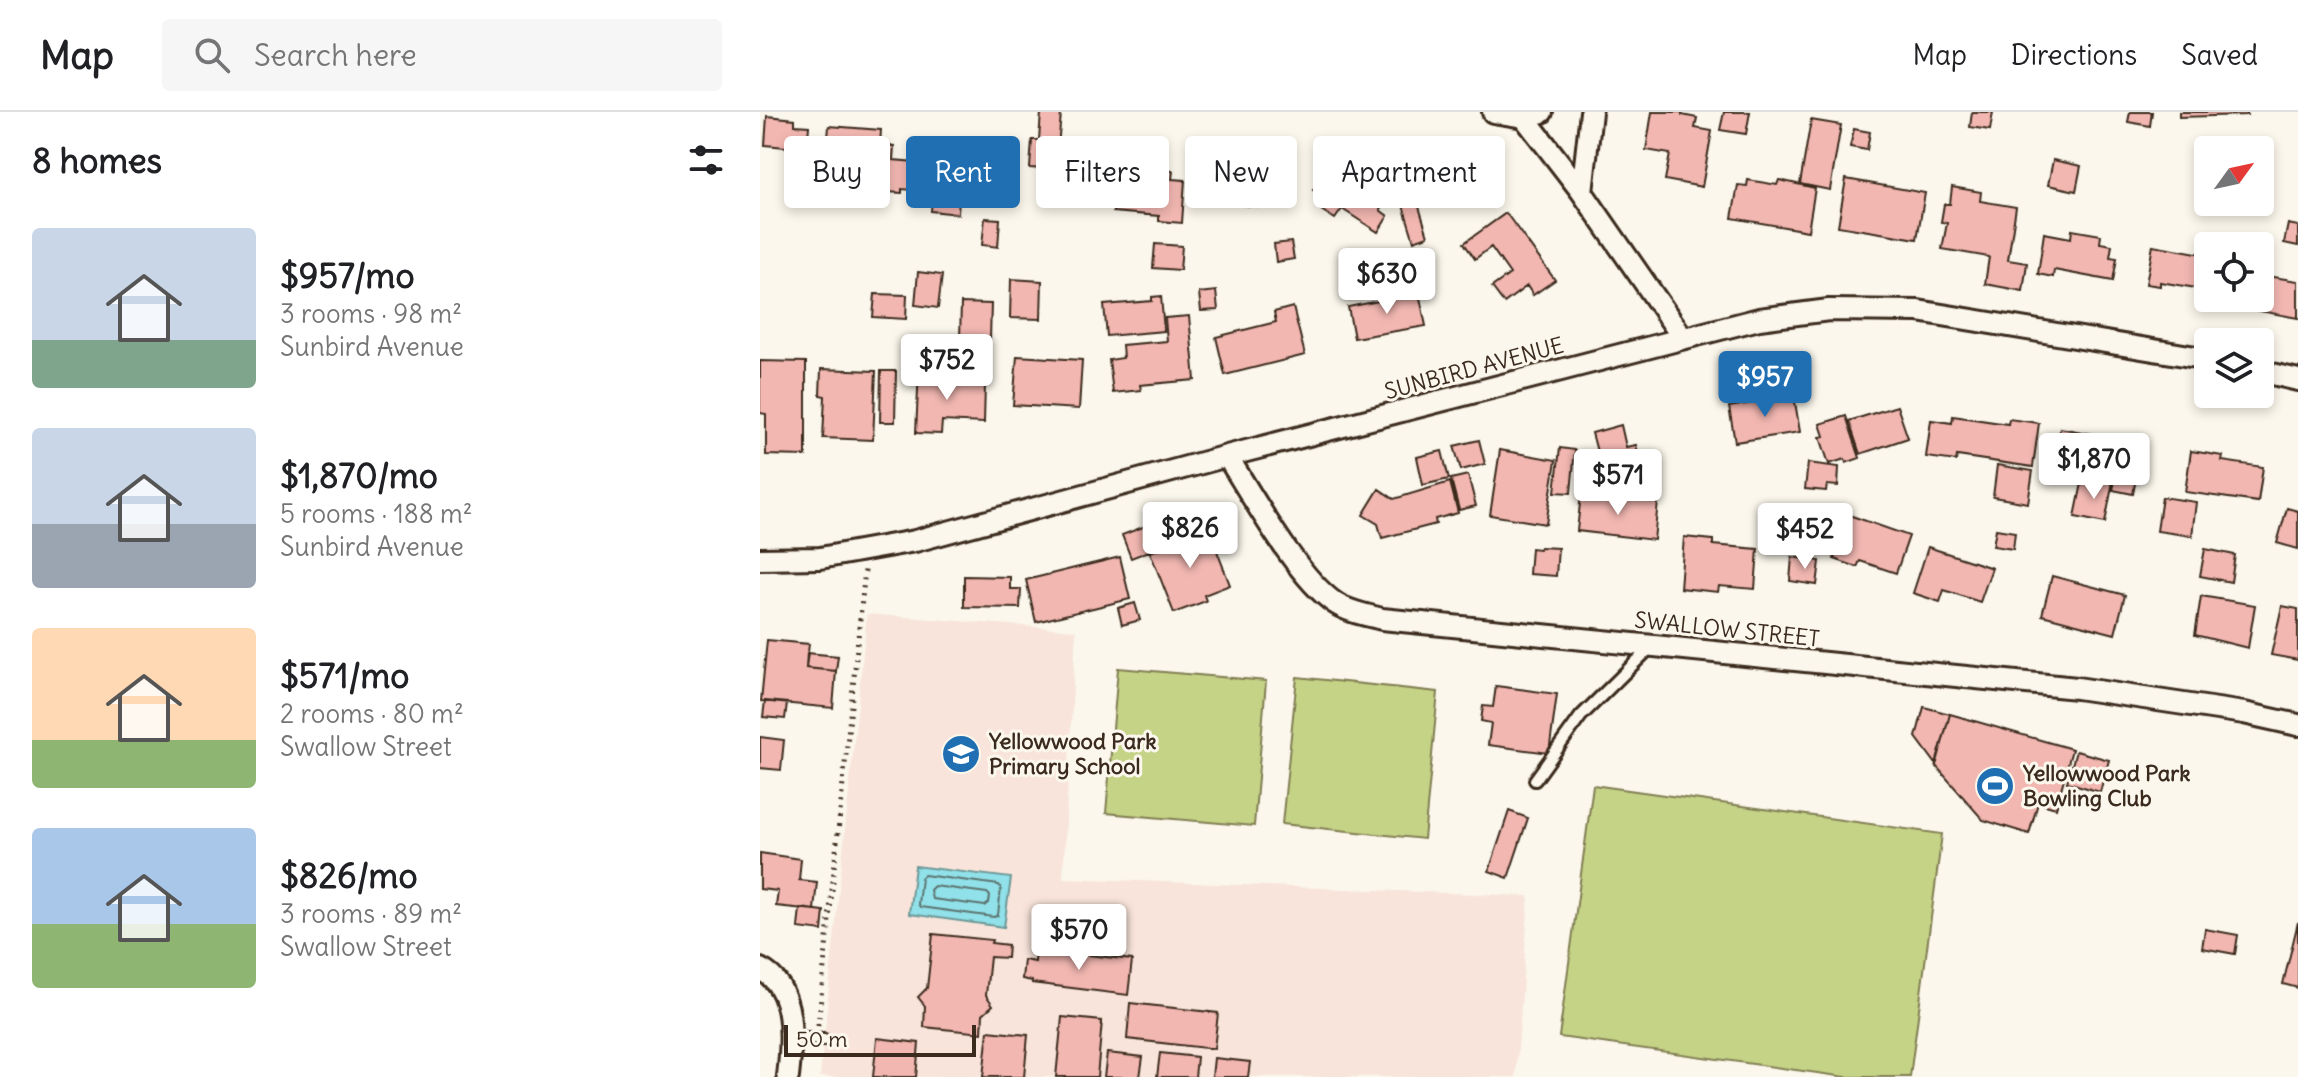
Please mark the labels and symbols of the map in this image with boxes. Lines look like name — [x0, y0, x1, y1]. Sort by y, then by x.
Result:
north arrow — [2194, 136, 2274, 216]
pin: $630 — [1340, 248, 1434, 316]
street label: SUNBIRD AVENUE — [1381, 331, 1567, 405]
pin: $752 — [900, 334, 994, 402]
pin: $957 — [1718, 351, 1812, 419]
pin: $1,870 — [2029, 433, 2159, 501]
pin: $571 — [1571, 449, 1665, 517]
pin: $826 — [1143, 502, 1237, 570]
pin: $452 — [1758, 503, 1852, 571]
street label: SWALLOW STREET — [1633, 605, 1821, 653]
place label: Yellowwood Park Primary School — [988, 727, 1157, 780]
school or university icon: Yellowwood Park Primary School — [940, 733, 982, 775]
place label: Yellowwood Park Bowling Club — [2022, 759, 2191, 812]
sports icon: Yellowwood Park Bowling Club — [1974, 765, 2016, 807]
pin: $570 — [1032, 904, 1126, 972]
scale bar — [784, 1021, 976, 1057]

